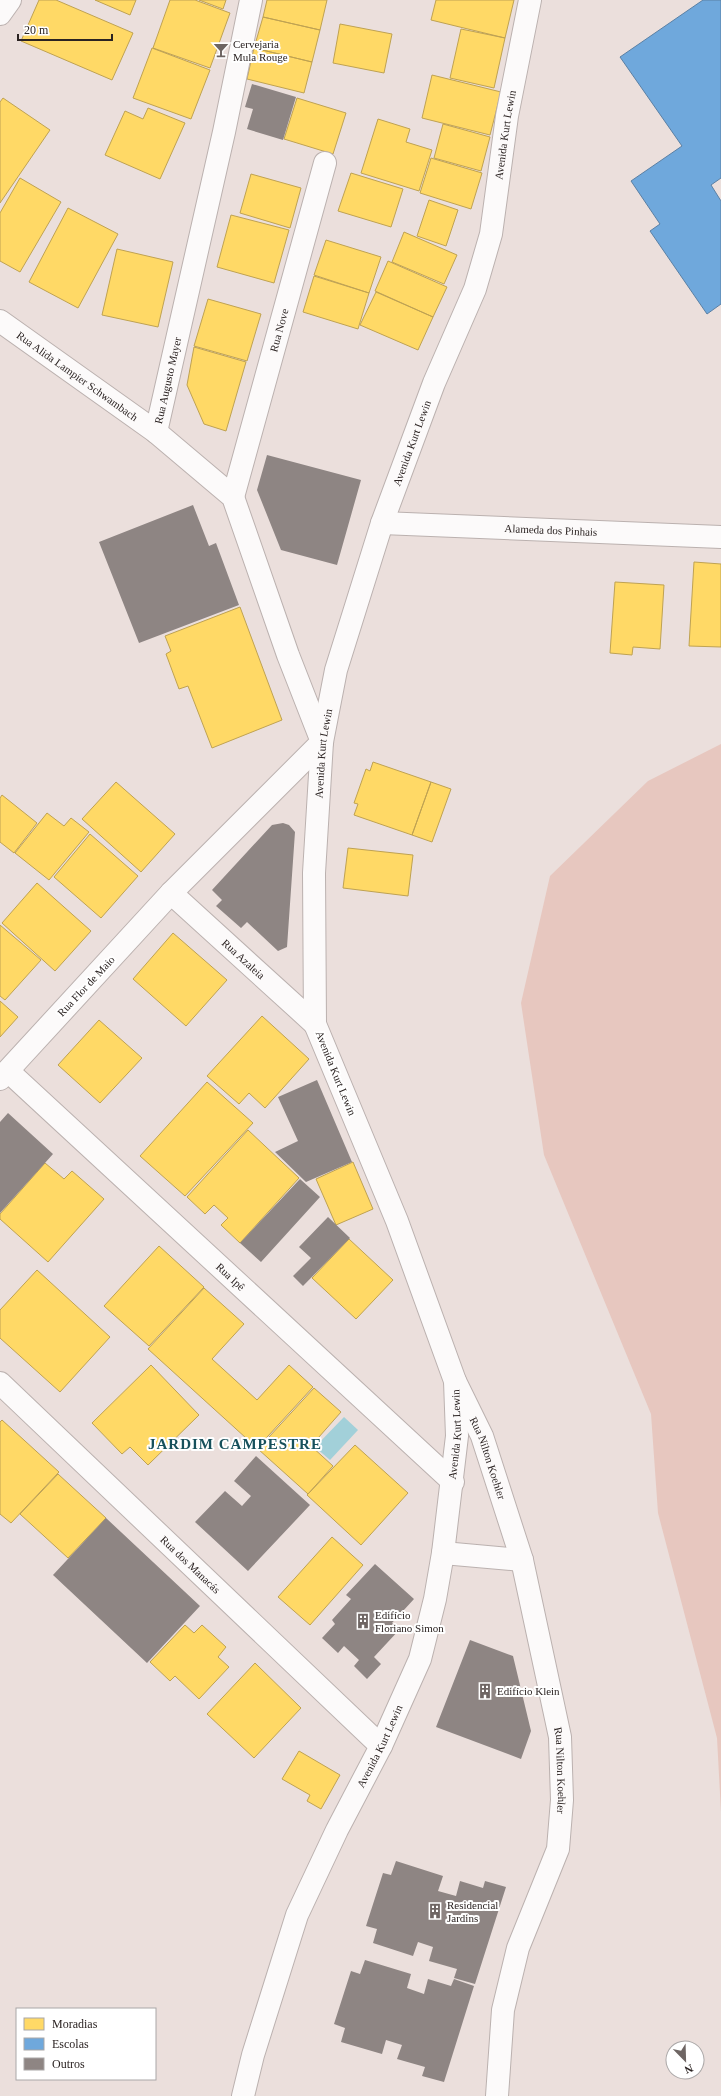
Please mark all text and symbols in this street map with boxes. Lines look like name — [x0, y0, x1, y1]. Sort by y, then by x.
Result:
scale bar — [18, 16, 112, 42]
text: 20 m — [24, 23, 49, 37]
place label: Cervejaria Mula Rouge — [233, 38, 288, 63]
bar icon: Cervejaria Mula Rouge — [212, 41, 230, 59]
street label: Avenida Kurt Lewin — [492, 89, 518, 180]
street label: Rua Nove — [267, 307, 291, 353]
street label: Rua Alida Lampier Schwambach — [14, 329, 141, 424]
street label: Rua Augusto Mayer — [152, 335, 183, 425]
street label: Avenida Kurt Lewin — [390, 398, 433, 487]
street label: Alameda dos Pinhais — [504, 522, 598, 538]
street label: Avenida Kurt Lewin — [313, 707, 334, 799]
street label: Rua Azaleia — [220, 936, 267, 981]
street label: Rua Flor de Maio — [55, 953, 117, 1019]
street label: Avenida Kurt Lewin — [314, 1029, 359, 1118]
street label: Rua Ipê — [214, 1260, 247, 1293]
street label: Avenida Kurt Lewin — [446, 1389, 463, 1480]
street label: Rua Nilton Koehler — [467, 1415, 508, 1501]
district label: JARDIM CAMPESTRE — [148, 1436, 322, 1452]
street label: Rua dos Manacás — [158, 1533, 223, 1596]
place label: Edifício Floriano Simon — [375, 1609, 444, 1634]
building icon: Edifício Floriano Simon — [354, 1612, 372, 1630]
building icon: Edifício Klein — [476, 1682, 494, 1700]
place label: Edifício Klein — [497, 1685, 560, 1697]
street label: Avenida Kurt Lewin — [354, 1703, 405, 1789]
street label: Rua Nilton Koehler — [552, 1726, 568, 1815]
place label: Residencial Jardins — [447, 1899, 498, 1924]
building icon: Residencial Jardins — [426, 1902, 444, 1920]
legend — [16, 2008, 156, 2080]
text: Moradias — [52, 2017, 98, 2031]
text: Escolas — [52, 2037, 89, 2051]
north arrow — [665, 2040, 705, 2080]
text: Outros — [52, 2057, 85, 2071]
text: N — [683, 2062, 695, 2076]

